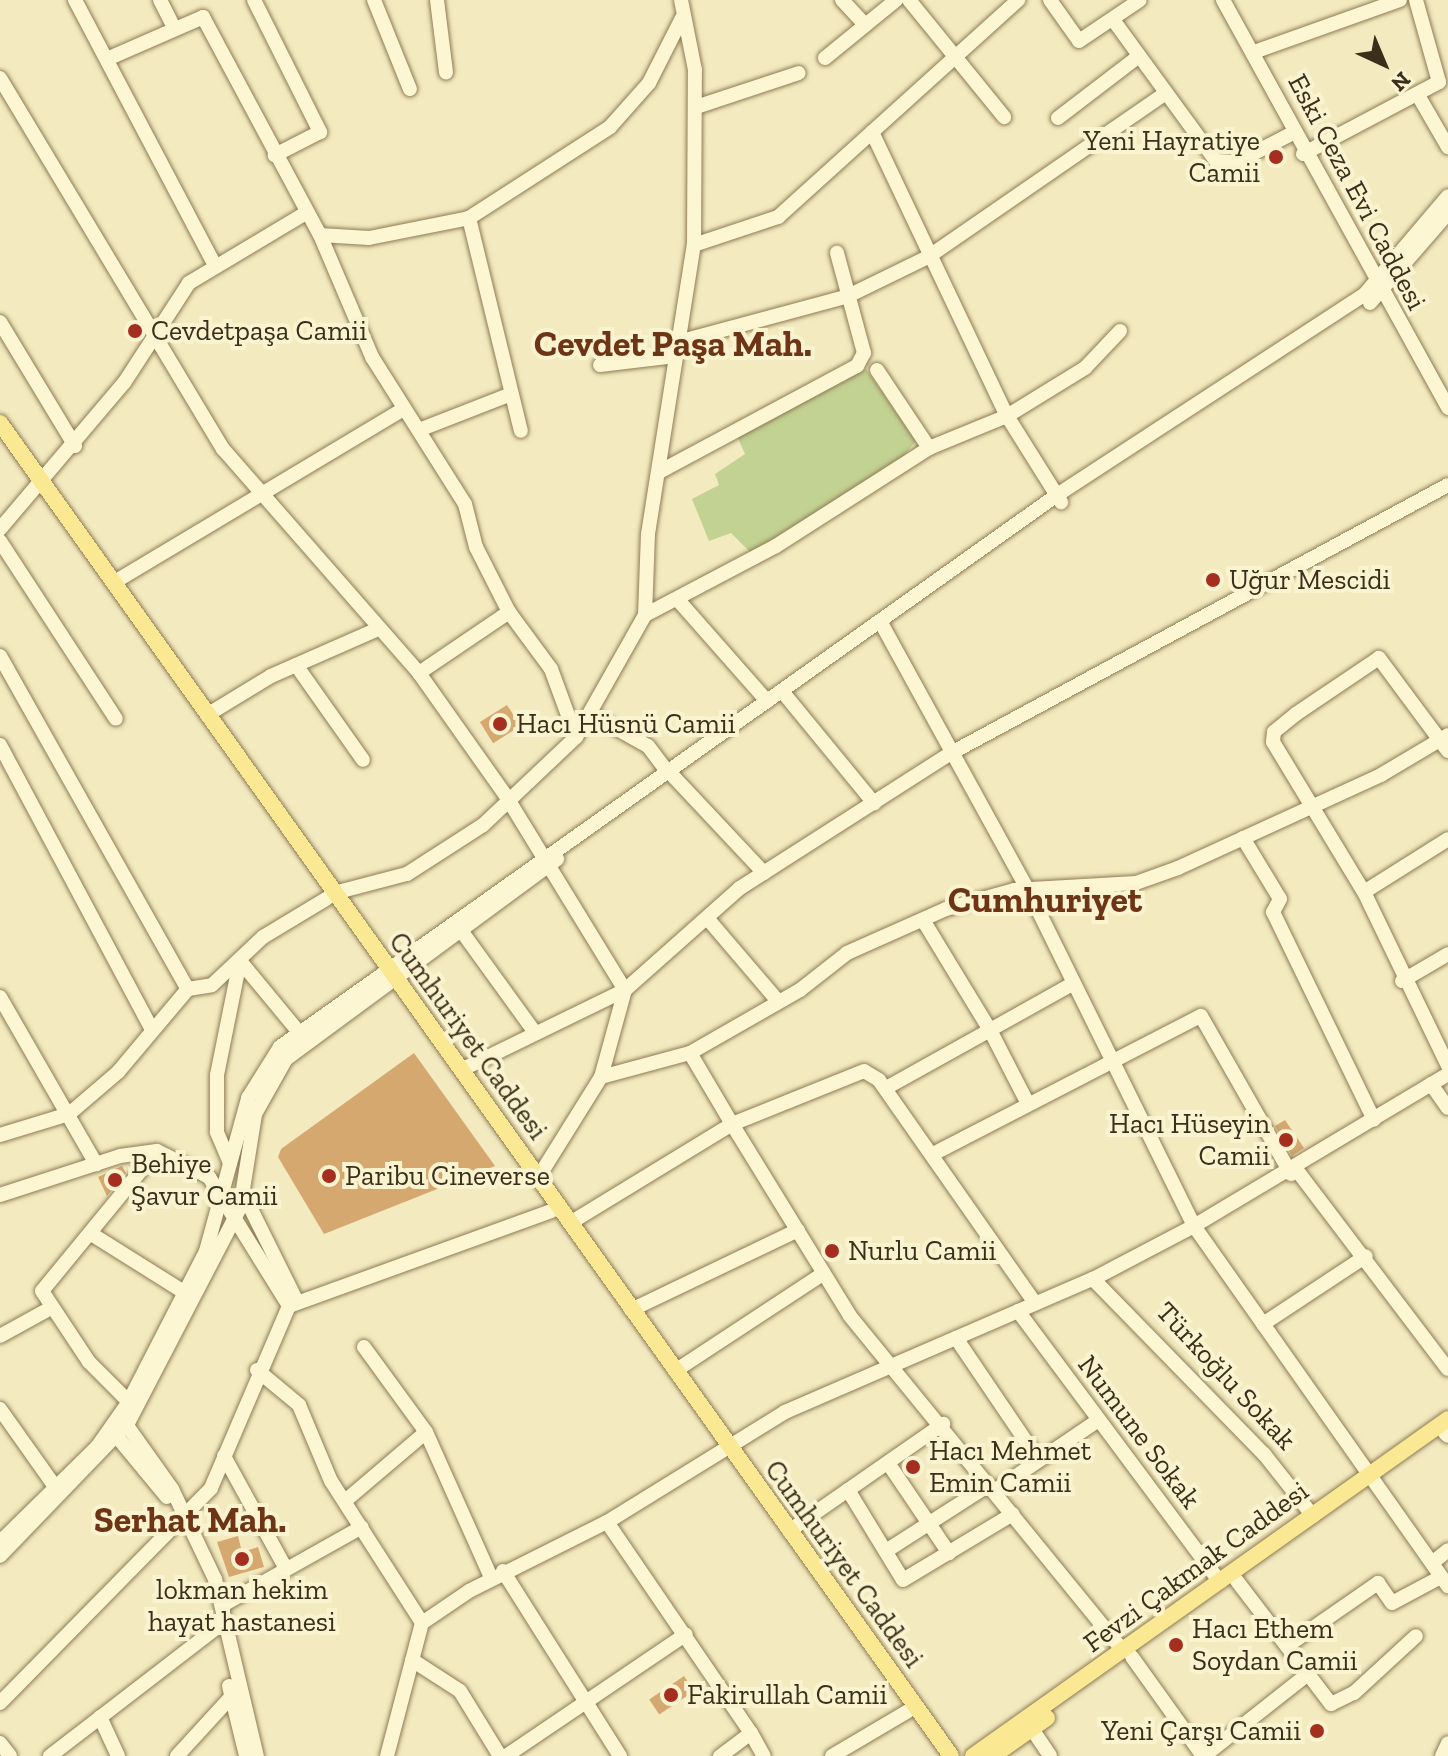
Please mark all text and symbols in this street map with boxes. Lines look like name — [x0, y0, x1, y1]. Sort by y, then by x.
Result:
north arrow — [1344, 24, 1424, 104]
text: N — [1386, 66, 1416, 97]
street label: Eski Ceza Evi Caddesi — [1281, 68, 1433, 316]
place label: Yeni Hayratiye Camii — [1083, 124, 1260, 190]
marker: Yeni Hayratiye Camii — [1267, 148, 1285, 166]
place label: Cevdetpaşa Camii — [151, 314, 367, 348]
marker: Cevdetpaşa Camii — [126, 322, 144, 340]
district label: Cevdet Paşa Mah. — [534, 322, 812, 366]
place label: Uğur Mescidi — [1229, 563, 1391, 597]
marker: Uğur Mescidi — [1204, 571, 1222, 589]
place label: Hacı Hüsnü Camii — [516, 707, 736, 741]
marker: Hacı Hüsnü Camii — [491, 715, 509, 733]
district label: Cumhuriyet — [948, 878, 1142, 922]
street label: Cumhuriyet Caddesi — [382, 926, 554, 1146]
place label: Hacı Hüseyin Camii — [1109, 1107, 1270, 1173]
marker: Hacı Hüseyin Camii — [1277, 1131, 1295, 1149]
place label: Behiye Şavur Camii — [131, 1147, 278, 1213]
place label: Paribu Cineverse — [345, 1159, 550, 1193]
marker: Paribu Cineverse — [320, 1167, 338, 1185]
marker: Behiye Şavur Camii — [106, 1171, 124, 1189]
place label: Nurlu Camii — [848, 1234, 996, 1268]
marker: Nurlu Camii — [823, 1242, 841, 1260]
street label: Türkoğlu Sokak — [1149, 1295, 1303, 1457]
street label: Numune Sokak — [1070, 1349, 1208, 1515]
place label: Hacı Mehmet Emin Camii — [929, 1434, 1091, 1500]
street label: Cumhuriyet Caddesi — [758, 1454, 930, 1674]
marker: Hacı Mehmet Emin Camii — [904, 1458, 922, 1476]
street label: Fevzi Çakmak Caddesi — [1077, 1474, 1315, 1660]
district label: Serhat Mah. — [94, 1498, 286, 1542]
marker: lokman hekim hayat hastanesi — [231, 1548, 253, 1570]
place label: lokman hekim hayat hastanesi — [148, 1573, 336, 1639]
place label: Hacı Ethem Soydan Camii — [1192, 1612, 1358, 1678]
marker: Hacı Ethem Soydan Camii — [1167, 1636, 1185, 1654]
place label: Fakirullah Camii — [687, 1678, 888, 1712]
marker: Fakirullah Camii — [662, 1686, 680, 1704]
place label: Yeni Çarşı Camii — [1101, 1714, 1301, 1748]
marker: Yeni Çarşı Camii — [1308, 1722, 1326, 1740]

